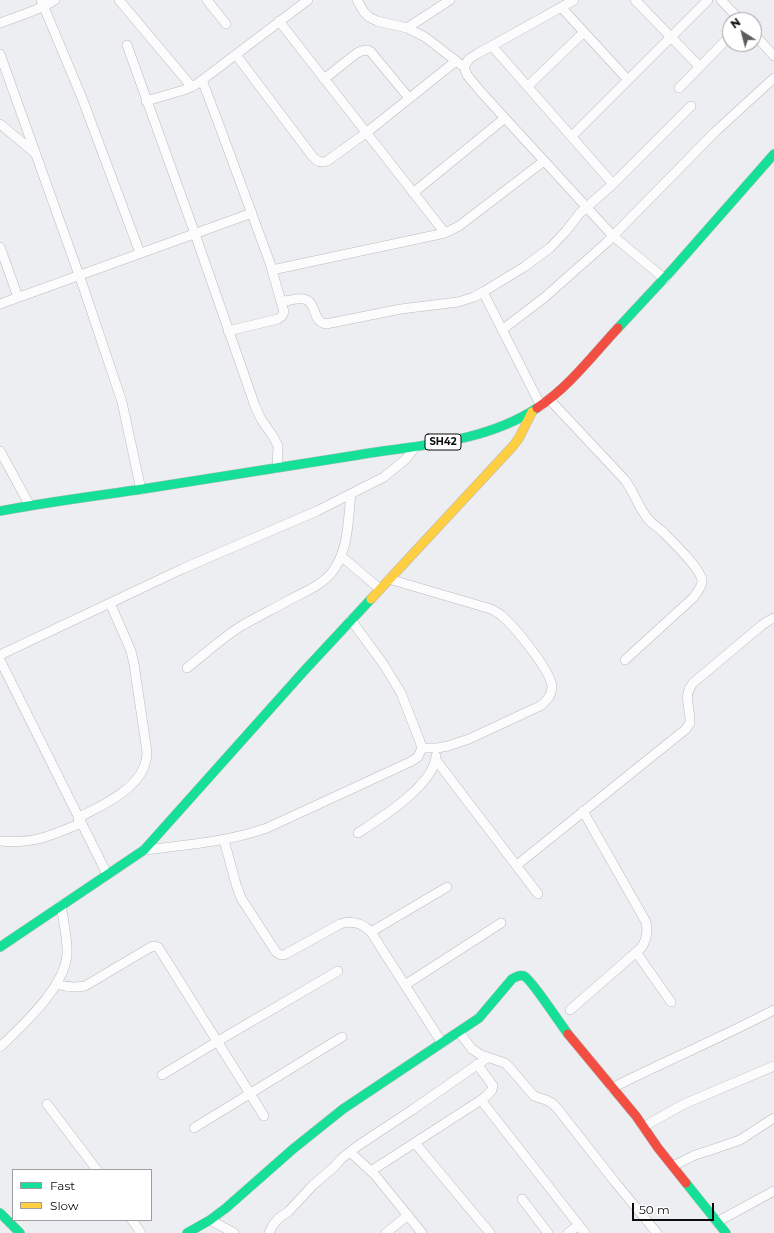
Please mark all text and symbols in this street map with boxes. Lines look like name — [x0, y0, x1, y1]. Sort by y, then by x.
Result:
north arrow — [722, 12, 762, 52]
text: N — [728, 15, 743, 31]
road number: SH42 — [425, 434, 461, 450]
legend — [12, 1169, 152, 1221]
text: Fast — [50, 1178, 75, 1193]
scale bar — [634, 1195, 716, 1221]
text: Slow — [50, 1198, 79, 1213]
text: 50 m — [639, 1202, 670, 1217]

